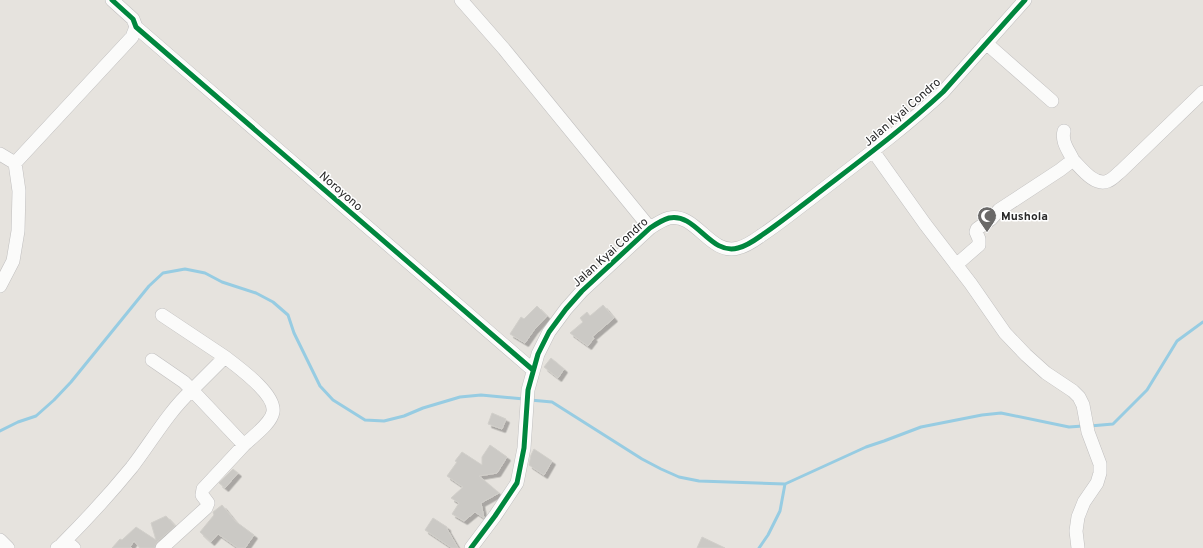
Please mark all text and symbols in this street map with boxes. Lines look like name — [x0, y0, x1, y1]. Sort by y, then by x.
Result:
street label: Jalan Kyai Condro — [861, 75, 945, 151]
street label: Noroyono — [315, 168, 366, 215]
mosque icon: Mushola — [976, 205, 998, 233]
place label: Mushola — [1001, 209, 1048, 225]
street label: Jalan Kyai Condro — [569, 214, 652, 291]

